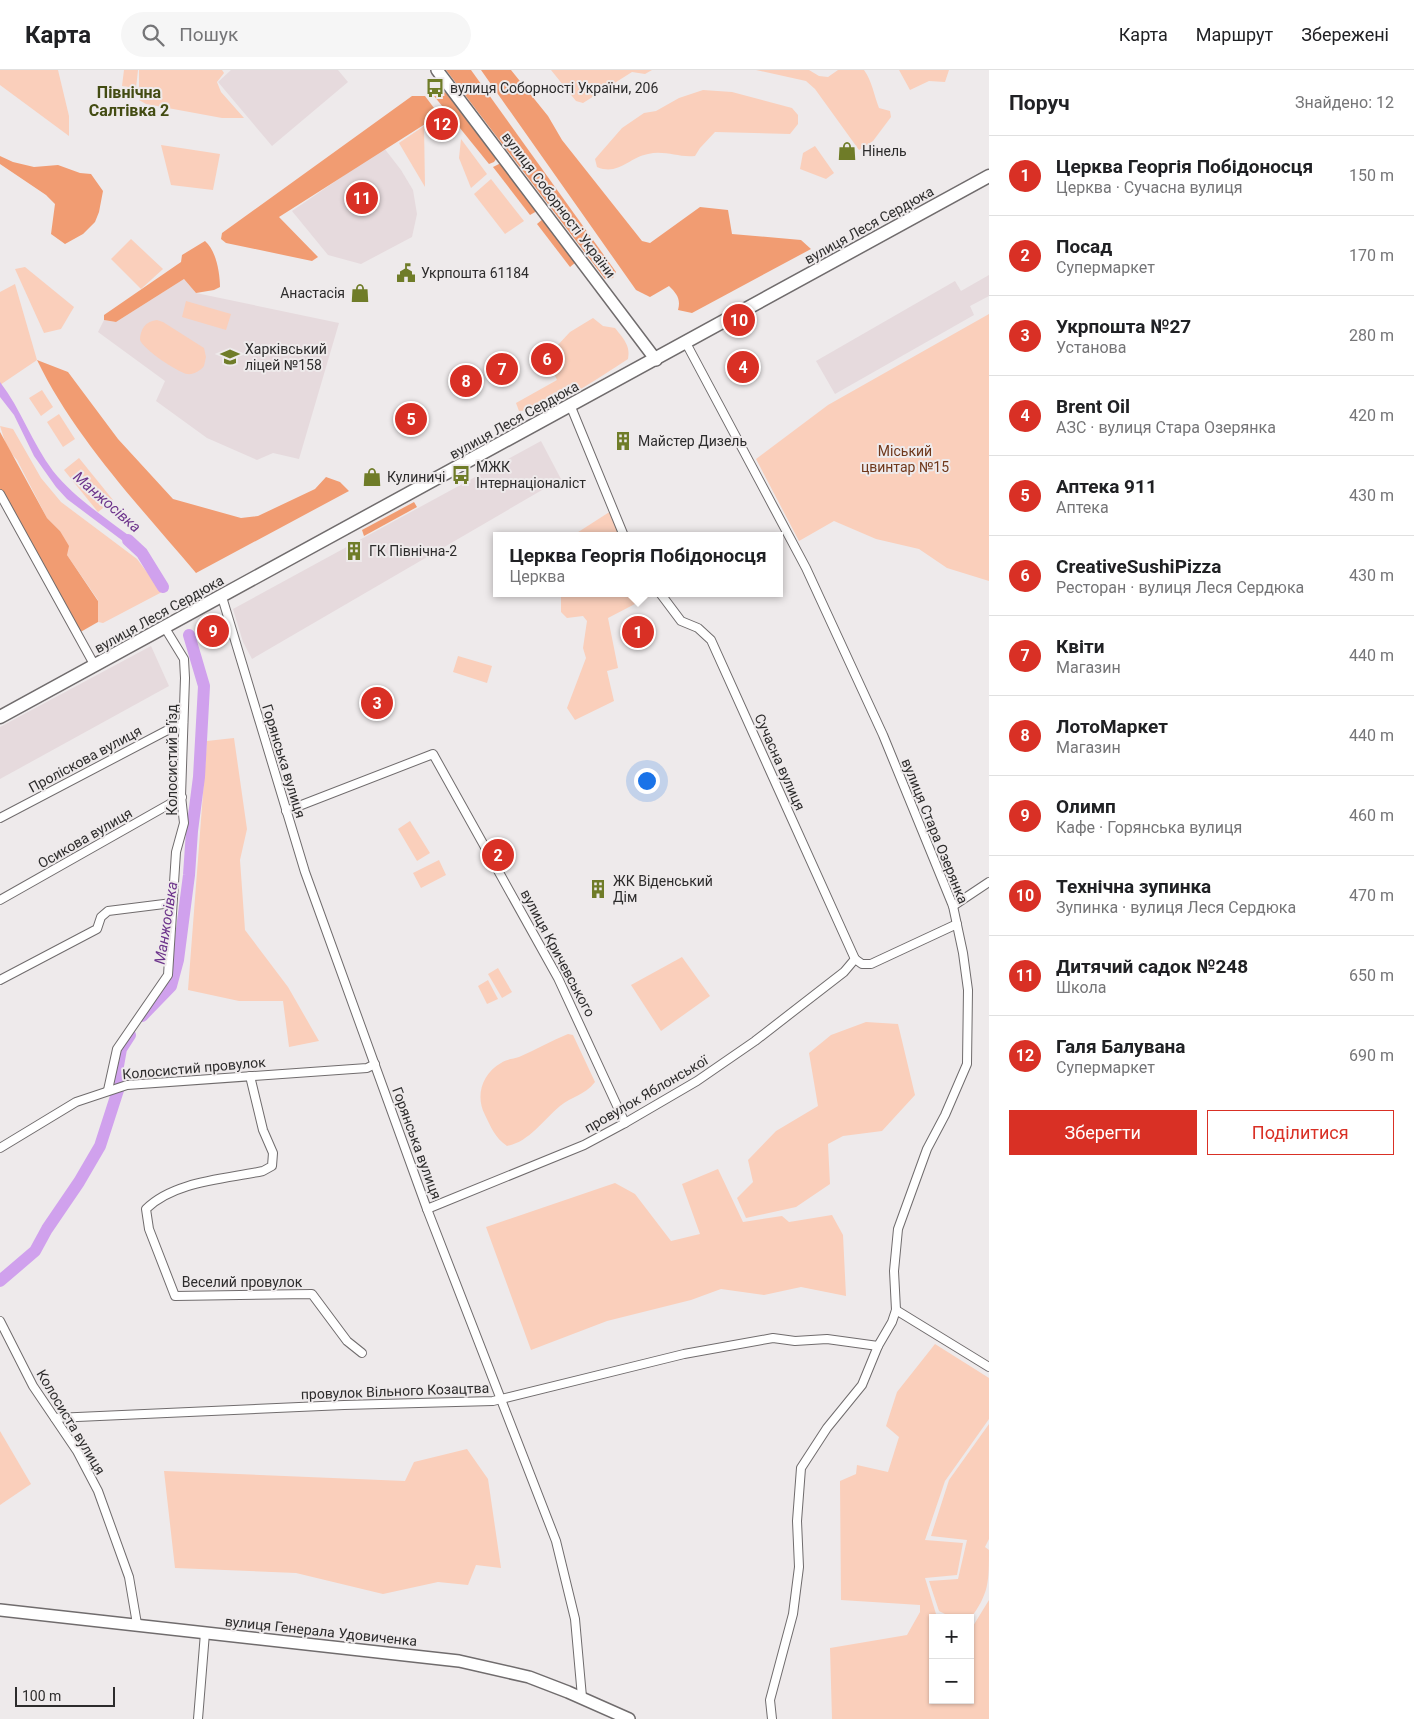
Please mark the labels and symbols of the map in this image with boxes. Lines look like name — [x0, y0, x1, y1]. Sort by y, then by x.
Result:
bus stop icon: вулиця Соборності України, 206 — [424, 77, 446, 99]
place label: вулиця Соборності України, 206 — [450, 80, 658, 96]
district label: Північна Салтівка 2 — [89, 83, 169, 120]
pin: 12 — [426, 105, 458, 143]
street label: вулиця Соборності України — [499, 129, 619, 281]
shop icon: Нінель — [836, 140, 858, 162]
place label: Нінель — [862, 143, 907, 159]
pin: 11 — [346, 179, 378, 217]
street label: вулиця Леся Сердюка — [802, 183, 936, 267]
public building icon: Укрпошта 61184 — [395, 262, 417, 284]
place label: Укрпошта 61184 — [421, 265, 529, 281]
shop icon: Анастасія — [349, 282, 371, 304]
place label: Анастасія — [280, 285, 345, 301]
pin: 10 — [723, 301, 755, 339]
pin: 6 — [531, 340, 563, 378]
place label: Харківський ліцей №158 — [245, 341, 327, 373]
school or university icon: Харківський ліцей №158 — [219, 346, 241, 368]
pin: 4 — [727, 348, 759, 386]
pin: 7 — [486, 350, 518, 388]
pin: 8 — [450, 362, 482, 400]
street label: вулиця Леся Сердюка — [447, 378, 581, 462]
pin: 5 — [395, 400, 427, 438]
building icon: Майстер Дизель — [612, 430, 634, 452]
place label: Майстер Дизель — [638, 433, 747, 449]
park label: Міський цвинтар №15 — [861, 443, 949, 475]
place label: МЖК Інтернаціоналіст — [476, 459, 586, 491]
bus stop icon: МЖК Інтернаціоналіст — [450, 464, 472, 486]
shop icon: Кулиничі — [361, 466, 383, 488]
water label: Манжосівка — [70, 468, 144, 536]
place label: Кулиничі — [387, 469, 445, 485]
building icon: ГК Північна-2 — [343, 540, 365, 562]
place label: ГК Північна-2 — [369, 543, 457, 559]
street label: вулиця Леся Сердюка — [92, 572, 226, 656]
pin: 9 — [197, 612, 229, 650]
pin: 1 — [622, 613, 654, 651]
pin: 3 — [361, 684, 393, 722]
street label: Горянська вулиця — [259, 702, 309, 820]
street label: Колосистий в'їзд — [164, 704, 180, 816]
street label: Сучасна вулиця — [752, 711, 808, 813]
street label: Проліскова вулиця — [26, 722, 144, 796]
street label: вулиця Стара Озерянка — [899, 756, 971, 906]
your location — [634, 768, 660, 794]
street label: Осикова вулиця — [35, 805, 135, 871]
pin: 2 — [482, 836, 514, 874]
place label: ЖК Віденський Дім — [613, 873, 713, 905]
building icon: ЖК Віденський Дім — [587, 878, 609, 900]
water label: Манжосівка — [151, 880, 181, 966]
street label: вулиця Кричевського — [518, 887, 598, 1019]
street label: провулок Яблонської — [581, 1052, 711, 1136]
street label: Колосистий провулок — [122, 1054, 267, 1082]
street label: Горянська вулиця — [389, 1085, 445, 1201]
street label: Веселий провулок — [182, 1274, 303, 1290]
street label: Колосиста вулиця — [33, 1367, 109, 1477]
street label: провулок Вільного Козацтва — [301, 1380, 489, 1402]
street label: вулиця Генерала Удовиченка — [224, 1613, 418, 1649]
scale bar — [15, 1684, 115, 1707]

